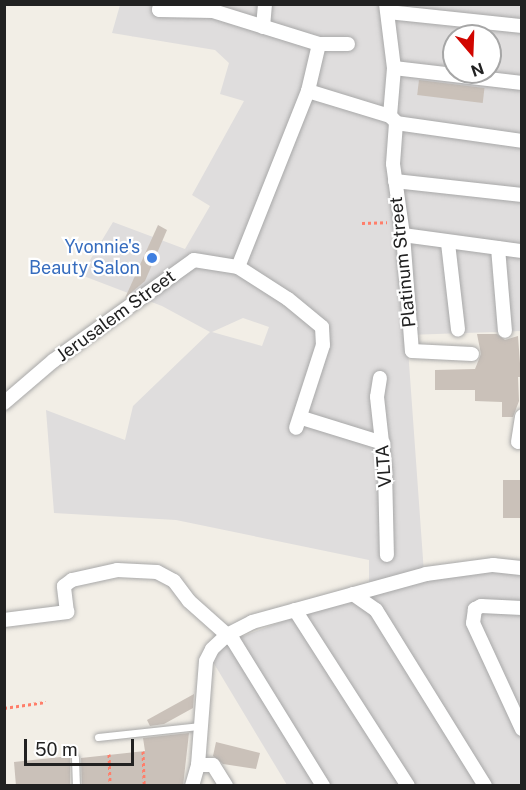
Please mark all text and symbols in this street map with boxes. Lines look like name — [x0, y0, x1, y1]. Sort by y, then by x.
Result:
north arrow — [442, 24, 502, 84]
text: N — [468, 59, 486, 81]
street label: Platinum Street — [385, 196, 421, 328]
place label: Yvonnie's Beauty Salon — [29, 237, 140, 280]
marker: Yvonnie's Beauty Salon — [145, 251, 159, 265]
street label: Jerusalem Street — [52, 266, 180, 366]
street label: VLTA — [372, 444, 396, 488]
scale bar — [27, 727, 136, 765]
text: 50 m — [35, 739, 78, 760]

